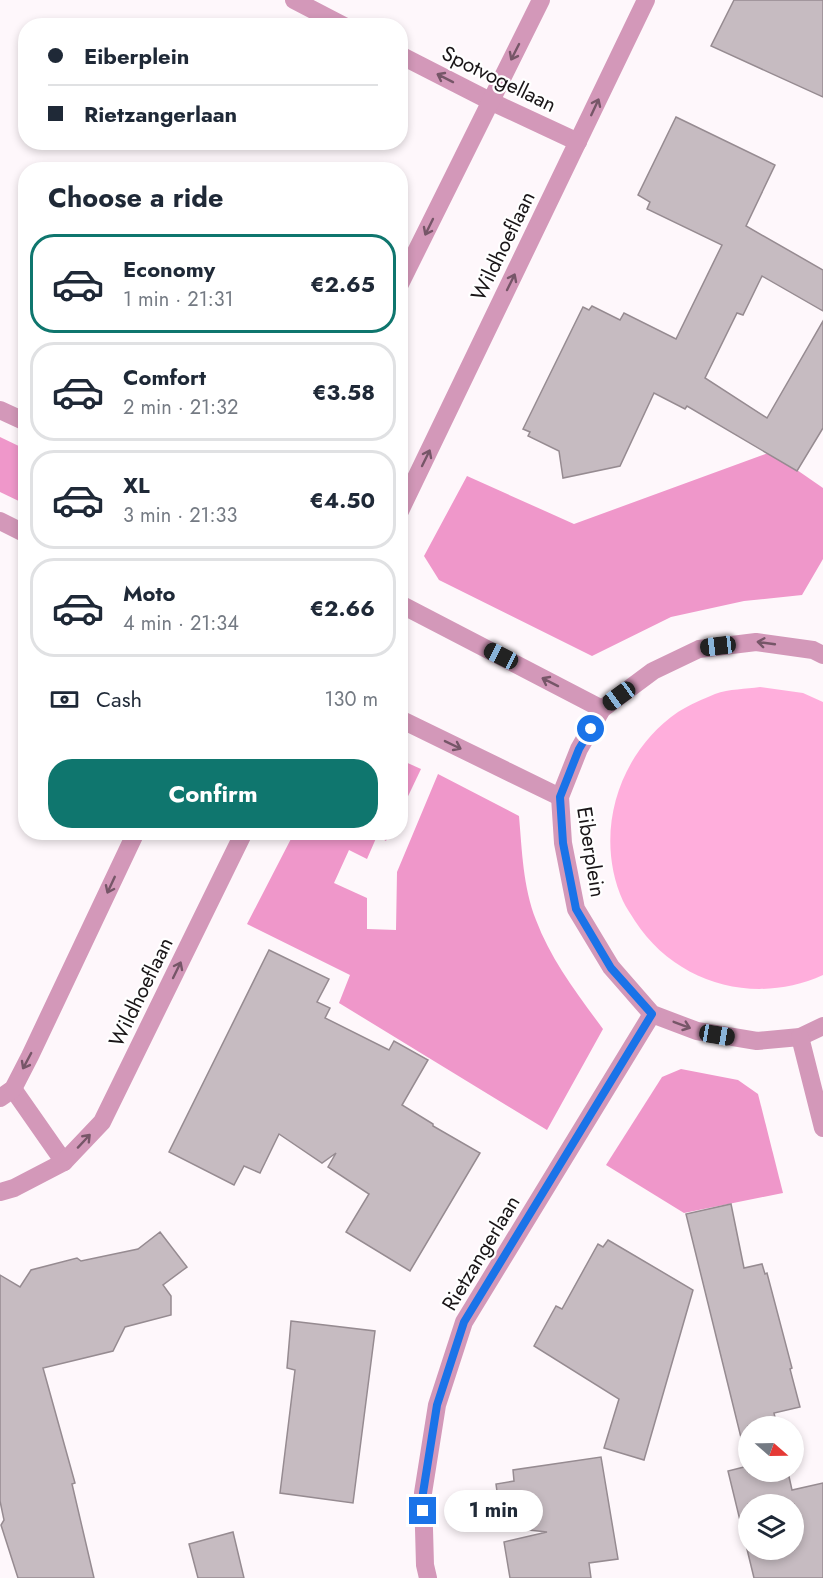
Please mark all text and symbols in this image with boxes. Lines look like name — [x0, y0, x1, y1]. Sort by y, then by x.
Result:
street label: Spotvogellaan — [437, 38, 561, 120]
text: Eiberplein — [84, 40, 189, 72]
one-way arrow — [509, 43, 520, 61]
one-way arrow — [437, 72, 455, 83]
text: Rietzangerlaan — [84, 98, 237, 130]
one-way arrow — [589, 98, 601, 116]
text: Choose a ride — [48, 178, 223, 217]
street label: Wildhoeflaan — [464, 186, 542, 306]
one-way arrow — [422, 218, 434, 236]
text: Economy — [123, 253, 215, 285]
icon: car — [51, 257, 105, 311]
text: €2.65 — [310, 268, 375, 300]
one-way arrow — [505, 274, 517, 292]
text: 1 min · 21:31 — [123, 285, 234, 314]
text: Comfort — [123, 361, 206, 393]
icon: car — [51, 365, 105, 419]
text: €3.58 — [312, 376, 375, 408]
text: 2 min · 21:32 — [123, 393, 238, 422]
one-way arrow — [420, 450, 432, 468]
text: XL — [123, 469, 150, 501]
icon: car — [51, 473, 105, 527]
text: €4.50 — [309, 484, 375, 516]
text: 3 min · 21:33 — [123, 501, 237, 530]
text: Moto — [123, 577, 176, 609]
icon: car — [51, 581, 105, 635]
text: €2.66 — [310, 592, 375, 624]
text: 4 min · 21:34 — [123, 609, 239, 638]
car — [699, 635, 737, 657]
one-way arrow — [757, 638, 776, 649]
car — [481, 640, 521, 672]
one-way arrow — [542, 675, 560, 687]
car — [599, 678, 639, 714]
icon: cash — [48, 683, 81, 716]
text: Cash — [96, 683, 142, 715]
text: 130 m — [324, 685, 378, 714]
route start — [577, 715, 604, 742]
one-way arrow — [444, 739, 462, 751]
button: Confirm — [48, 759, 378, 828]
street label: Eiberplein — [569, 805, 613, 899]
one-way arrow — [105, 876, 117, 894]
street label: Wildhoeflaan — [102, 932, 180, 1052]
one-way arrow — [171, 961, 183, 979]
one-way arrow — [672, 1021, 690, 1032]
car — [698, 1023, 736, 1047]
one-way arrow — [21, 1052, 33, 1070]
one-way arrow — [77, 1133, 92, 1148]
street label: Rietzangerlaan — [435, 1190, 527, 1316]
north arrow — [738, 1416, 804, 1482]
map controls — [738, 1416, 804, 1560]
callout: 1 min — [444, 1490, 543, 1532]
button: layers — [738, 1494, 804, 1560]
text: 1 min — [469, 1496, 518, 1525]
route end — [409, 1497, 436, 1524]

